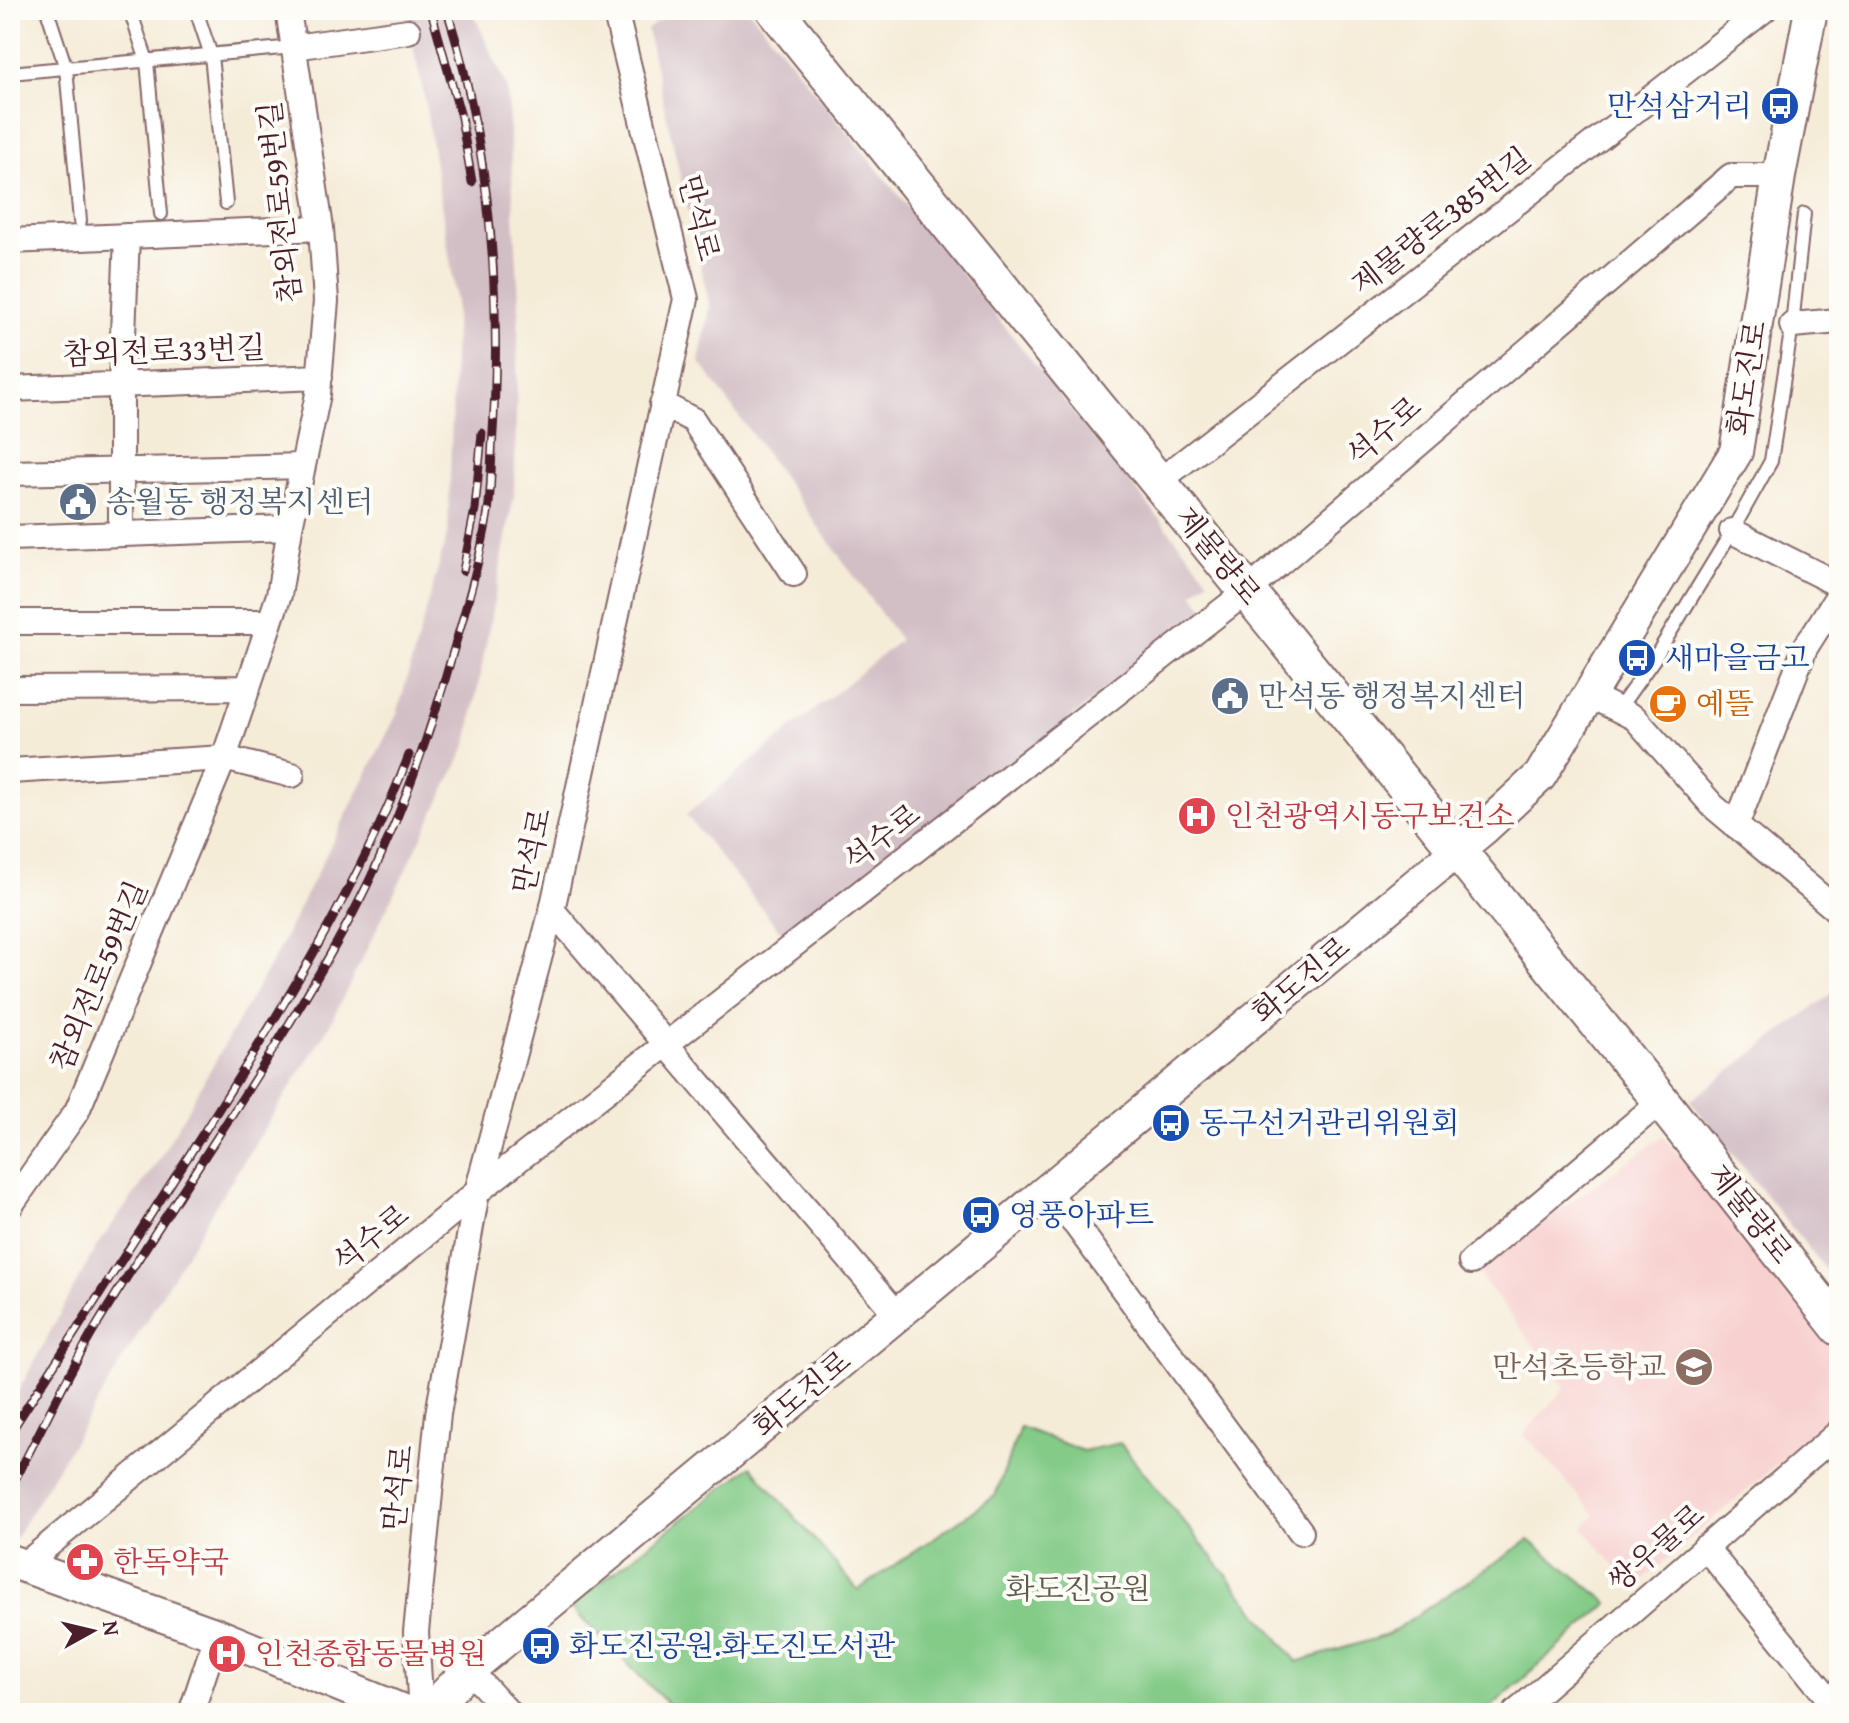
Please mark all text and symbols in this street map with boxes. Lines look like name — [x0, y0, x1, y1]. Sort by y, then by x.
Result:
place label: 만석삼거리 — [1607, 83, 1752, 127]
bus stop icon: 만석삼거리 — [1759, 85, 1801, 127]
street label: 참외전로59번길 — [247, 99, 311, 305]
street label: 제물량로385번길 — [1341, 136, 1540, 304]
street label: 만석로 — [668, 170, 732, 265]
street label: 화도진로 — [1715, 317, 1777, 439]
street label: 참외전로33번길 — [62, 324, 266, 376]
street label: 석수로 — [1336, 385, 1431, 475]
place label: 송월동 행정복지센터 — [106, 479, 373, 523]
public building icon: 송월동 행정복지센터 — [57, 481, 99, 523]
street label: 제물량로 — [1165, 496, 1272, 614]
place label: 새마을금고 — [1665, 635, 1810, 679]
bus stop icon: 새마을금고 — [1616, 637, 1658, 679]
place label: 만석동 행정복지센터 — [1258, 673, 1525, 717]
public building icon: 만석동 행정복지센터 — [1209, 675, 1251, 717]
place label: 예뜰 — [1696, 681, 1754, 725]
cafe icon: 예뜰 — [1647, 683, 1689, 725]
street label: 석수로 — [834, 792, 929, 880]
place label: 인천광역시동구보건소 — [1225, 793, 1515, 837]
hospital icon: 인천광역시동구보건소 — [1176, 795, 1218, 837]
street label: 만석로 — [500, 804, 562, 898]
street label: 참외전로59번길 — [38, 874, 158, 1078]
street label: 화도진로 — [1242, 925, 1359, 1033]
place label: 동구선거관리위원회 — [1199, 1100, 1460, 1144]
bus stop icon: 동구선거관리위원회 — [1150, 1102, 1192, 1144]
street label: 제물량로 — [1698, 1154, 1804, 1273]
place label: 영풍아파트 — [1009, 1192, 1154, 1236]
street label: 석수로 — [323, 1193, 418, 1282]
bus stop icon: 영풍아파트 — [960, 1194, 1002, 1236]
street label: 화도진로 — [743, 1339, 860, 1447]
place label: 만석초등학교 — [1492, 1344, 1666, 1388]
school or university icon: 만석초등학교 — [1673, 1346, 1715, 1388]
street label: 만석로 — [371, 1442, 423, 1533]
street label: 쌍우물로 — [1597, 1493, 1714, 1602]
place label: 한독약국 — [113, 1539, 229, 1583]
pharmacy icon: 한독약국 — [64, 1541, 106, 1583]
park label: 화도진공원 — [1006, 1566, 1150, 1610]
north arrow — [52, 1591, 132, 1671]
text: N — [95, 1619, 129, 1638]
place label: 화도진공원.화도진도서관 — [569, 1623, 896, 1667]
bus stop icon: 화도진공원.화도진도서관 — [520, 1625, 562, 1667]
place label: 인천종합동물병원 — [255, 1631, 487, 1675]
hospital icon: 인천종합동물병원 — [206, 1633, 248, 1675]

